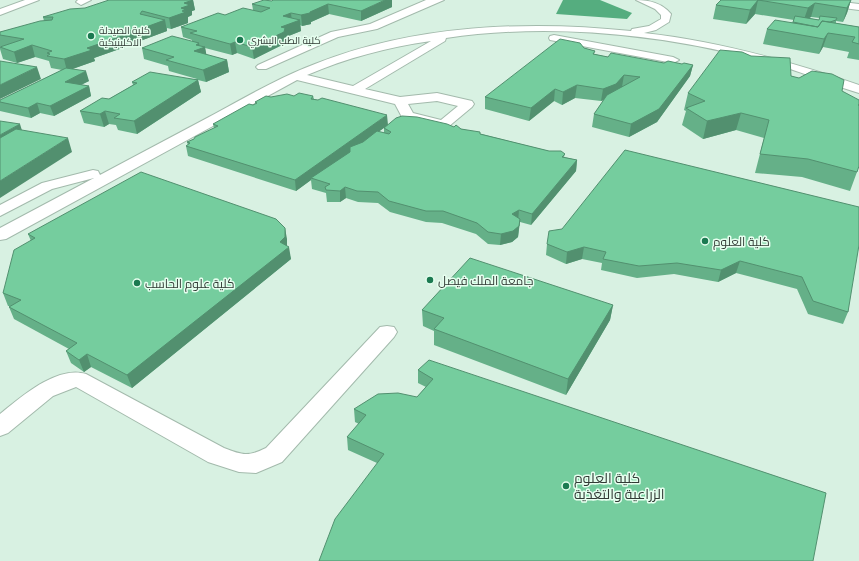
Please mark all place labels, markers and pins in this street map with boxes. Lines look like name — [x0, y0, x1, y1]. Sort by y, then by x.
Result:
place label: كلية الصيدلة الاكلينيكية — [99, 25, 150, 48]
marker: كلية الصيدلة الاكلينيكية — [86, 31, 96, 41]
marker: كلية الطب البشري — [235, 35, 245, 45]
place label: كلية الطب البشري — [248, 35, 321, 48]
place label: كلية العلوم — [713, 235, 770, 250]
marker: كلية العلوم — [700, 236, 710, 246]
place label: جامعة الملك فيصل — [438, 274, 534, 288]
marker: جامعة الملك فيصل — [425, 275, 435, 285]
place label: كلية علوم الحاسب — [145, 277, 234, 292]
marker: كلية علوم الحاسب — [132, 278, 142, 288]
place label: كلية العلوم الزراعية والتغذية — [574, 470, 665, 502]
marker: كلية العلوم الزراعية والتغذية — [561, 481, 571, 491]

